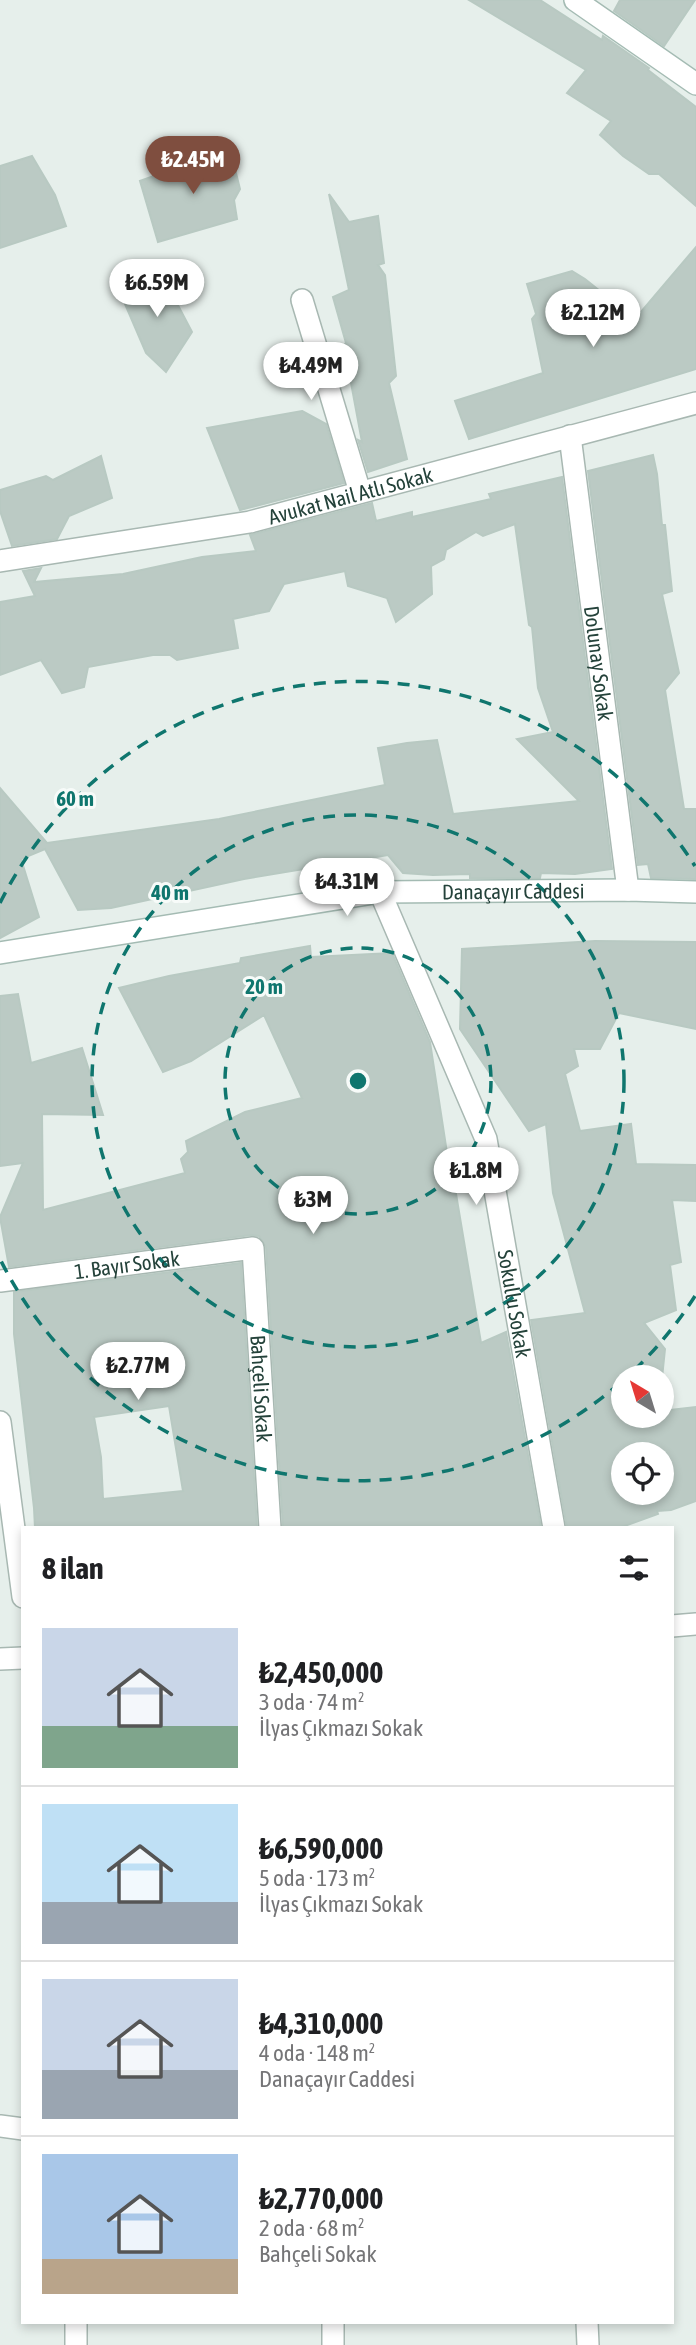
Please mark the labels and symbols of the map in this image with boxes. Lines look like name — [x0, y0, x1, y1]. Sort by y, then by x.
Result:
pin: ₺2.45M — [136, 136, 250, 196]
pin: ₺6.59M — [100, 260, 214, 319]
pin: ₺2.12M — [536, 290, 650, 349]
pin: ₺4.49M — [254, 342, 368, 402]
street label: Avukat Nail Atlı Sokak — [266, 462, 435, 529]
street label: Dolunay Sokak — [580, 604, 618, 722]
text: 60 m — [56, 786, 94, 810]
pin: ₺4.31M — [290, 858, 404, 918]
street label: Danaçayır Caddesi — [442, 878, 585, 904]
text: 40 m — [150, 880, 189, 904]
text: 20 m — [245, 974, 283, 998]
centre of rings — [346, 1069, 370, 1093]
pin: ₺1.8M — [427, 1148, 525, 1207]
pin: ₺3M — [279, 1176, 347, 1236]
street label: 1. Bayır Sokak — [73, 1246, 181, 1283]
street label: Sokullu Sokak — [494, 1248, 536, 1360]
street label: Bahçeli Sokak — [246, 1334, 277, 1443]
pin: ₺2.77M — [81, 1342, 195, 1402]
north arrow — [611, 1365, 674, 1428]

